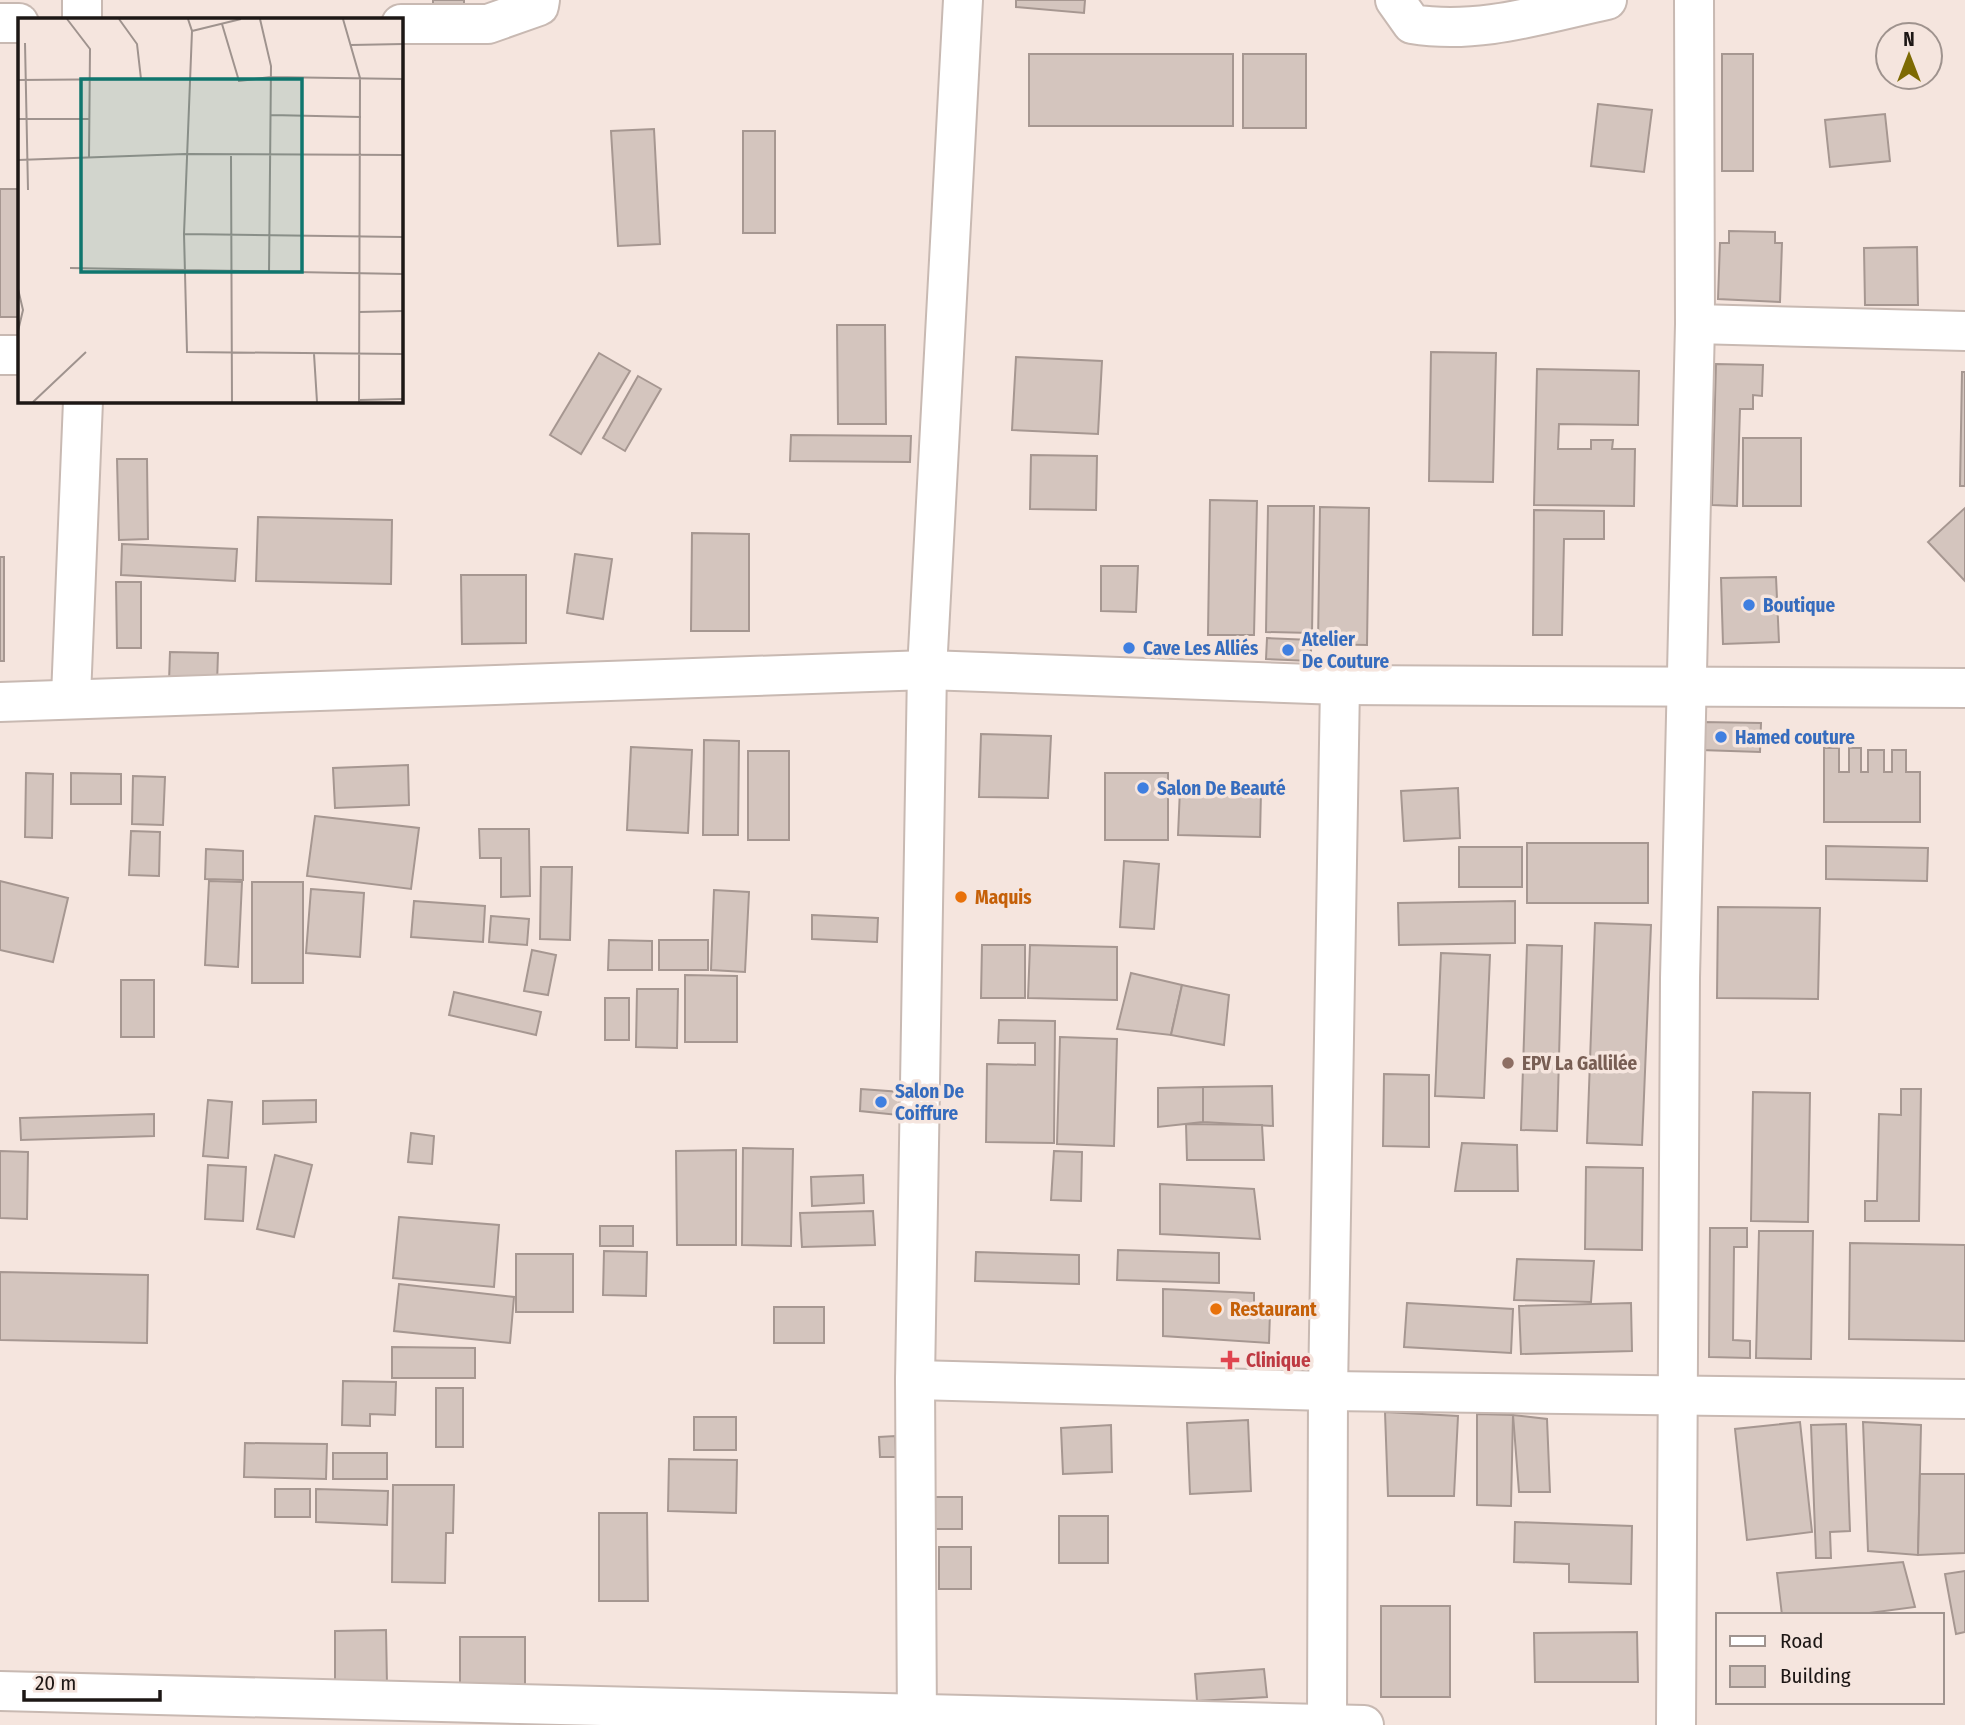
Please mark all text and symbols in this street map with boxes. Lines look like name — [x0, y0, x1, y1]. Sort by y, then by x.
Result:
inset map — [18, 18, 402, 402]
north arrow — [1874, 21, 1944, 91]
text: N — [1903, 28, 1915, 51]
place label: Boutique — [1763, 594, 1835, 617]
marker: Boutique — [1741, 597, 1757, 613]
place label: Atelier De Couture — [1301, 628, 1389, 673]
place label: Cave Les Alliés — [1143, 637, 1259, 660]
marker: Cave Les Alliés — [1121, 640, 1137, 656]
marker: Atelier De Couture — [1280, 642, 1296, 658]
place label: Hamed couture — [1735, 726, 1855, 749]
marker: Hamed couture — [1713, 729, 1729, 745]
place label: Salon De Beauté — [1157, 777, 1286, 800]
marker: Salon De Beauté — [1135, 780, 1151, 796]
place label: Maquis — [975, 886, 1032, 909]
marker: Maquis — [953, 889, 969, 905]
place label: EPV La Gallilée — [1522, 1052, 1638, 1075]
marker: EPV La Gallilée — [1500, 1055, 1516, 1071]
place label: Salon De Coiffure — [895, 1080, 965, 1125]
marker: Salon De Coiffure — [873, 1094, 889, 1110]
place label: Restaurant — [1230, 1298, 1317, 1321]
marker: Restaurant — [1208, 1301, 1224, 1317]
place label: Clinique — [1246, 1349, 1311, 1372]
marker: Clinique — [1220, 1350, 1240, 1370]
legend — [1716, 1613, 1944, 1704]
text: Road — [1780, 1628, 1824, 1654]
scale bar — [24, 1658, 161, 1702]
text: Building — [1780, 1663, 1851, 1689]
text: 20 m — [35, 1670, 76, 1696]

